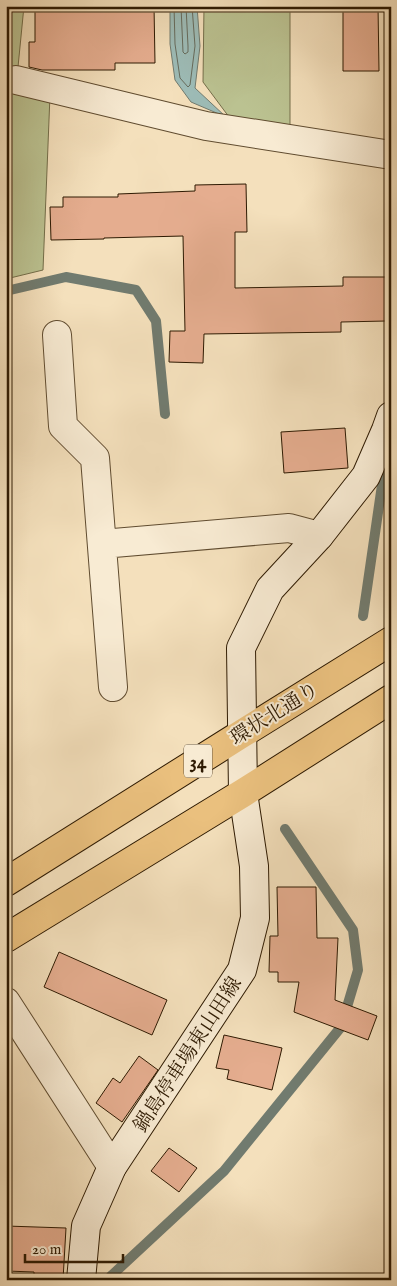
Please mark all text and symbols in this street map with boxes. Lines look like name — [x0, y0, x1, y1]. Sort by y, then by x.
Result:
street label: 環状北通り — [226, 677, 324, 751]
road number: 34 — [184, 744, 212, 778]
street label: 鍋島停車場東山田線 — [129, 973, 248, 1137]
scale bar — [25, 1231, 122, 1263]
text: 20 m — [32, 1240, 62, 1259]

